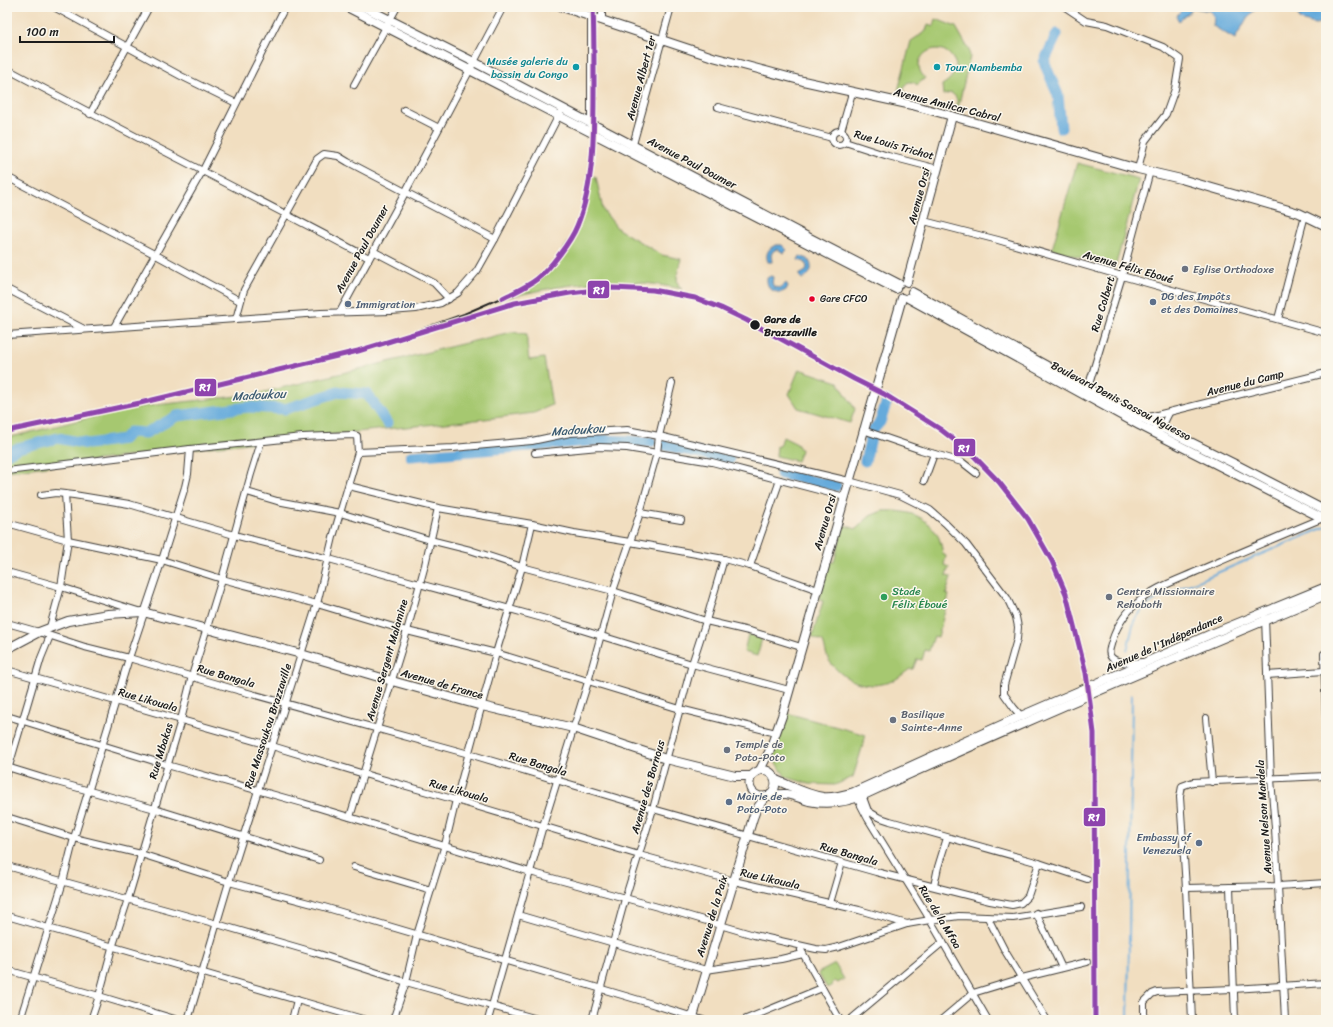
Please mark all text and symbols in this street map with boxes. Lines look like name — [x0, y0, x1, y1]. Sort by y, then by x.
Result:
scale bar — [20, 18, 114, 44]
text: 100 m — [26, 21, 59, 43]
street label: Avenue Albert 1er — [620, 32, 662, 123]
place label: Musée galerie du bassin du Congo — [487, 52, 568, 84]
place label: Tour Nambemba — [945, 58, 1023, 77]
marker: Musée galerie du bassin du Congo — [571, 62, 581, 72]
marker: Tour Nambemba — [932, 62, 942, 72]
street label: Avenue Amilcar Cabral — [890, 82, 1003, 128]
street label: Rue Louis Trichot — [852, 125, 936, 166]
street label: Avenue Paul Doumer — [643, 131, 740, 195]
street label: Avenue Orsi — [902, 165, 936, 227]
street label: Avenue Paul Doumer — [329, 201, 394, 298]
street label: Avenue Félix Eboué — [1080, 245, 1176, 289]
place label: Eglise Orthodoxe — [1193, 260, 1275, 279]
marker: Eglise Orthodoxe — [1180, 264, 1190, 274]
street label: Rue Colbert — [1086, 274, 1121, 334]
line badge: R1 — [587, 280, 610, 299]
text: R1 — [592, 281, 605, 300]
place label: DG des Impôts et des Domaines — [1161, 287, 1238, 319]
place label: Gare CFCO — [820, 290, 868, 308]
marker: Gare CFCO — [807, 294, 817, 304]
place label: Immigration — [355, 295, 415, 314]
marker: DG des Impôts et des Domaines — [1148, 297, 1158, 307]
marker: Immigration — [343, 299, 353, 309]
place label: Gare de Brazzaville — [763, 310, 817, 342]
marker: Gare de Brazzaville — [748, 318, 762, 332]
street label: Boulevard Denis Sassou Nguesso — [1047, 356, 1195, 446]
street label: Avenue du Camp — [1203, 364, 1286, 402]
line badge: R1 — [194, 378, 217, 397]
text: R1 — [198, 378, 211, 397]
water label: Madoukou — [232, 383, 288, 407]
water label: Madoukou — [551, 417, 607, 443]
line badge: R1 — [953, 438, 976, 457]
text: R1 — [957, 439, 970, 458]
street label: Avenue Orsi — [808, 491, 842, 553]
place label: Stade Félix Éboué — [892, 582, 948, 614]
place label: Centre Missionnaire Rehoboth — [1117, 582, 1215, 614]
marker: Stade Félix Éboué — [879, 592, 889, 602]
marker: Centre Missionnaire Rehoboth — [1104, 592, 1114, 602]
street label: Avenue Sergent Malamine — [360, 596, 414, 724]
street label: Avenue de l'Indépendance — [1101, 608, 1226, 678]
street label: Rue Bangala — [195, 659, 258, 693]
street label: Rue Massoukou Brazzaville — [239, 661, 297, 791]
street label: Avenue de France — [398, 663, 486, 705]
street label: Rue Likouala — [116, 682, 180, 718]
place label: Basilique Sainte-Anne — [901, 705, 963, 737]
marker: Basilique Sainte-Anne — [888, 715, 898, 725]
street label: Rue Mbakas — [143, 720, 179, 781]
place label: Temple de Poto-Poto — [735, 735, 785, 767]
street label: Avenue des Bornous — [625, 737, 671, 837]
marker: Temple de Poto-Poto — [722, 745, 732, 755]
street label: Rue Bangala — [507, 746, 570, 782]
street label: Avenue Nelson Mandela — [1251, 759, 1278, 876]
street label: Rue Likouala — [427, 773, 491, 809]
place label: Mairie de Poto-Poto — [737, 787, 787, 819]
marker: Mairie de Poto-Poto — [724, 797, 734, 807]
line badge: R1 — [1083, 807, 1106, 827]
text: R1 — [1087, 808, 1100, 827]
place label: Embassy of Venezuela — [1137, 828, 1192, 860]
street label: Rue Bangala — [818, 837, 881, 871]
marker: Embassy of Venezuela — [1194, 838, 1204, 848]
street label: Rue Likouala — [738, 863, 802, 895]
street label: Avenue de la Paix — [690, 872, 734, 960]
street label: Rue de la Mfoa — [913, 881, 967, 953]

